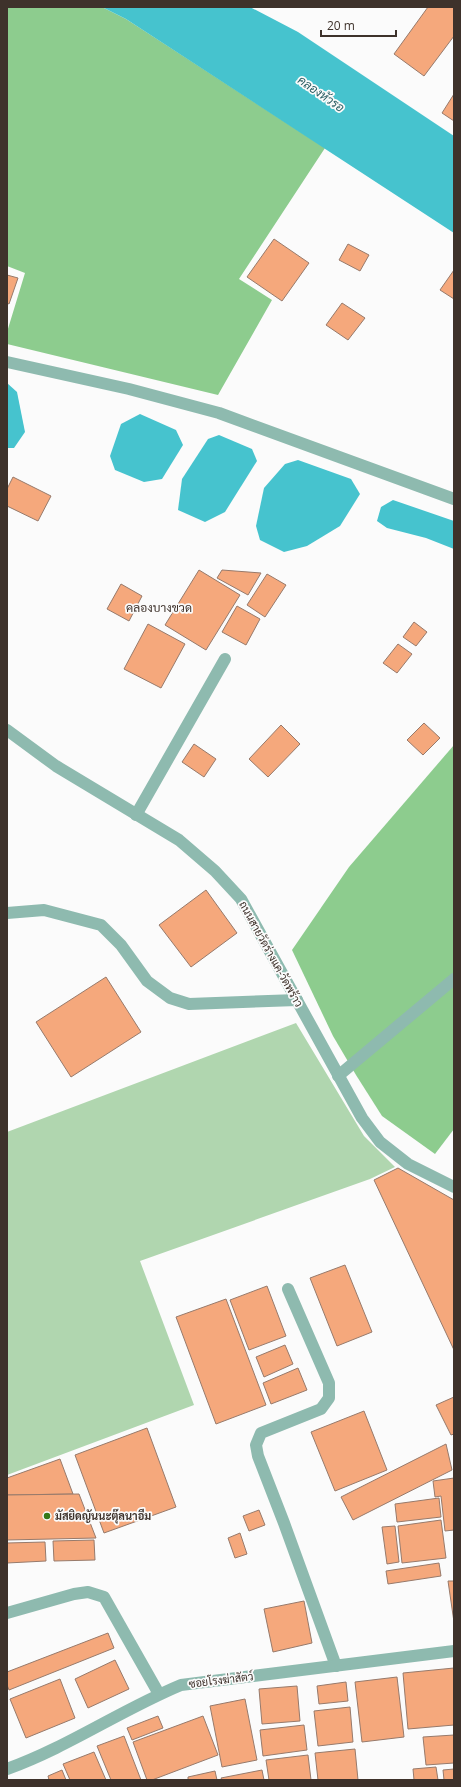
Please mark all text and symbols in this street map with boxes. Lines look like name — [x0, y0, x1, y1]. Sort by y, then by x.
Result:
scale bar — [321, 12, 396, 38]
text: 20 m — [327, 17, 355, 34]
water label: คลองหัวรอ — [295, 71, 348, 116]
district label: คลองบางขวด — [126, 599, 192, 616]
street label: ถนนสายวัดร่างแค-วัดพร้าว — [236, 898, 307, 1009]
place label: มัสยิดญันนะตุ๊ลนาอีม — [55, 1508, 151, 1524]
marker: มัสยิดญันนะตุ๊ลนาอีม — [42, 1511, 52, 1521]
street label: ซอยโรงฆ่าสัตว์ — [188, 1668, 254, 1691]

